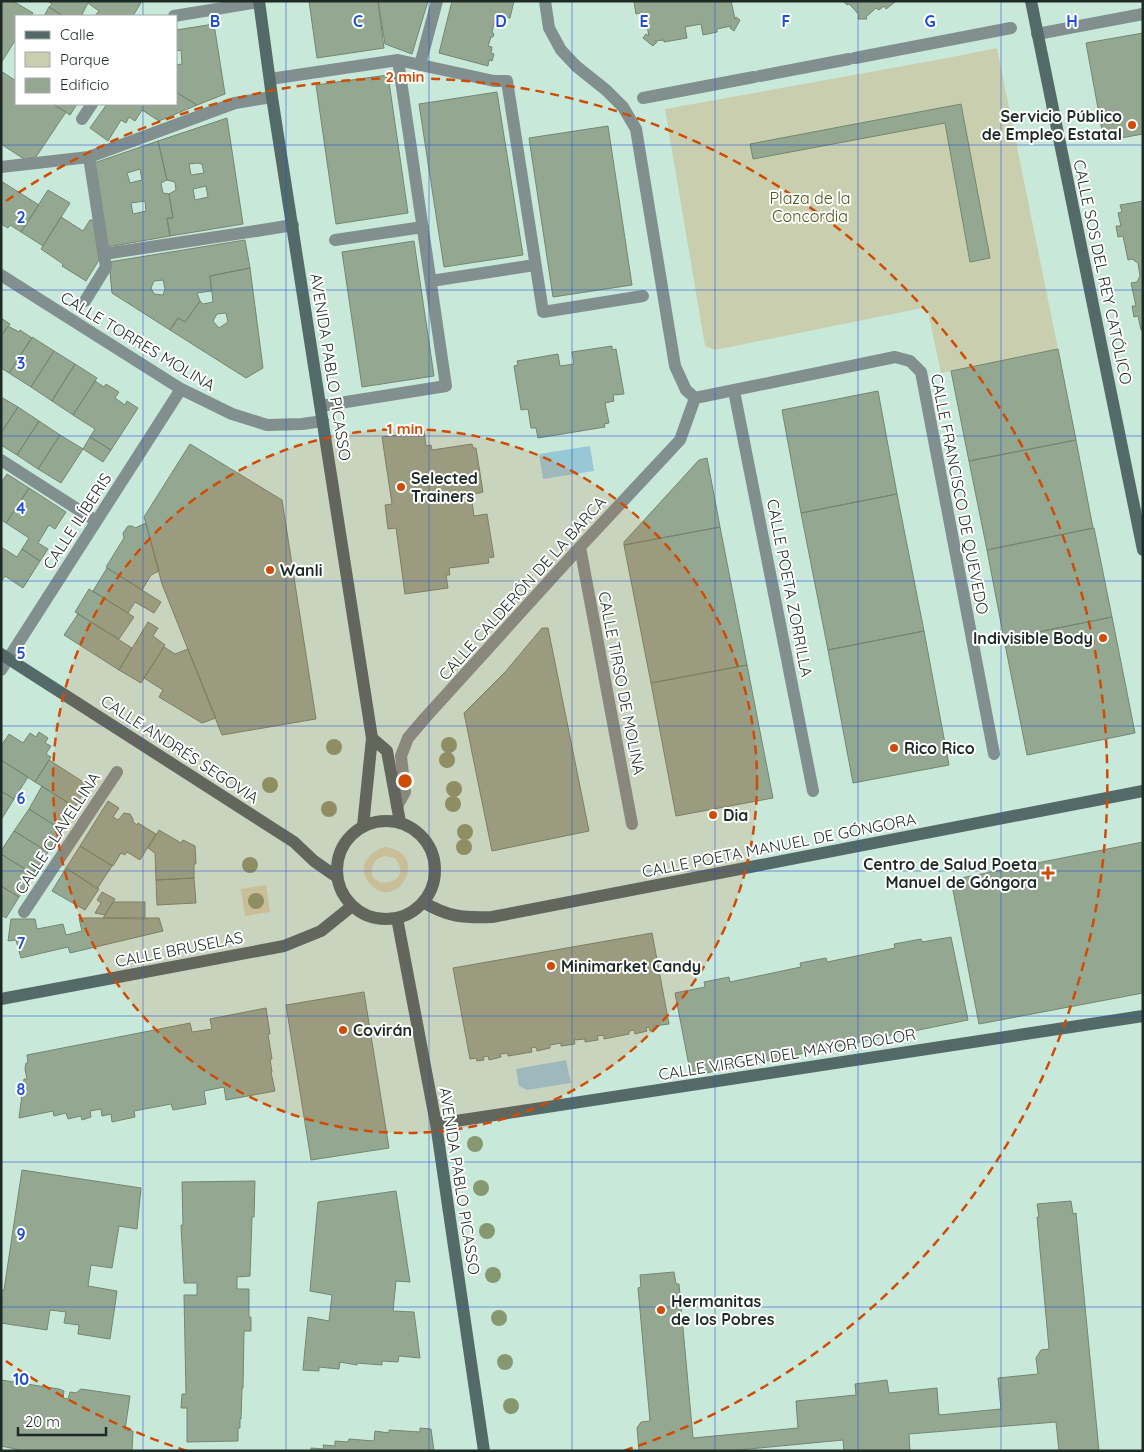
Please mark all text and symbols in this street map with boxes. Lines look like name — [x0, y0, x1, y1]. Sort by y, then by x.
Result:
text: B — [210, 11, 220, 31]
text: C — [353, 11, 363, 31]
text: D — [495, 11, 507, 31]
text: E — [639, 11, 649, 31]
text: F — [782, 11, 791, 31]
text: G — [924, 11, 936, 31]
text: H — [1066, 11, 1078, 31]
legend — [15, 15, 178, 105]
text: Calle — [60, 25, 94, 44]
text: Parque — [60, 50, 110, 69]
text: 2 min — [385, 67, 425, 86]
text: Edificio — [60, 75, 109, 94]
place label: Servicio Público de Empleo Estatal — [982, 106, 1122, 144]
marker: Servicio Público de Empleo Estatal — [1126, 119, 1138, 131]
street label: CALLE SOS DEL REY CATÓLICO — [1069, 158, 1137, 386]
park label: Plaza de la Concordia — [769, 188, 851, 226]
text: 2 — [16, 207, 26, 227]
street label: AVENIDA PABLO PICASSO — [306, 272, 356, 462]
street label: CALLE TORRES MOLINA — [57, 287, 219, 395]
text: 3 — [17, 353, 25, 373]
street label: CALLE FRANCISCO DE QUEVEDO — [927, 372, 993, 616]
text: 1 min — [387, 419, 423, 438]
place label: Selected Trainers — [411, 468, 478, 506]
street label: CALLE ILÍBERIS — [38, 469, 116, 573]
marker: Selected Trainers — [395, 481, 407, 493]
street label: CALLE CALDERÓN DE LA BARCA — [434, 492, 610, 684]
street label: CALLE POETA ZORRILLA — [763, 497, 817, 679]
text: 4 — [16, 498, 26, 518]
place label: Wanli — [280, 560, 323, 580]
marker: Wanli — [264, 564, 276, 576]
street label: CALLE TIRSO DE MOLINA — [594, 590, 650, 776]
place label: Indivisible Body — [973, 628, 1093, 648]
marker: Indivisible Body — [1097, 632, 1109, 644]
text: 5 — [16, 643, 26, 663]
street label: CALLE ANDRÉS SEGOVIA — [97, 690, 263, 808]
place label: Rico Rico — [904, 738, 975, 758]
marker: Rico Rico — [888, 742, 900, 754]
street label: CALLE CLAVELLINA — [10, 768, 104, 898]
centre of rings — [396, 772, 414, 790]
text: 6 — [17, 788, 26, 808]
place label: Dia — [723, 805, 748, 825]
street label: CALLE POETA MANUEL DE GÓNGORA — [640, 809, 918, 881]
marker: Dia — [707, 809, 719, 821]
place label: Centro de Salud Poeta Manuel de Góngora — [863, 854, 1037, 892]
marker: Centro de Salud Poeta Manuel de Góngora — [1041, 866, 1055, 880]
street label: CALLE BRUSELAS — [114, 927, 244, 971]
text: 7 — [17, 933, 26, 953]
place label: Minimarket Candy — [561, 956, 701, 976]
marker: Minimarket Candy — [545, 960, 557, 972]
place label: Covirán — [353, 1020, 412, 1040]
marker: Covirán — [337, 1024, 349, 1036]
street label: CALLE VIRGEN DEL MAYOR DOLOR — [657, 1024, 917, 1084]
text: 8 — [17, 1079, 26, 1099]
street label: AVENIDA PABLO PICASSO — [435, 1086, 485, 1276]
text: 9 — [16, 1224, 26, 1244]
place label: Hermanitas de los Pobres — [671, 1291, 775, 1329]
marker: Hermanitas de los Pobres — [655, 1304, 667, 1316]
text: 10 — [13, 1369, 29, 1389]
scale bar — [18, 1404, 105, 1436]
text: 20 m — [25, 1412, 60, 1431]

